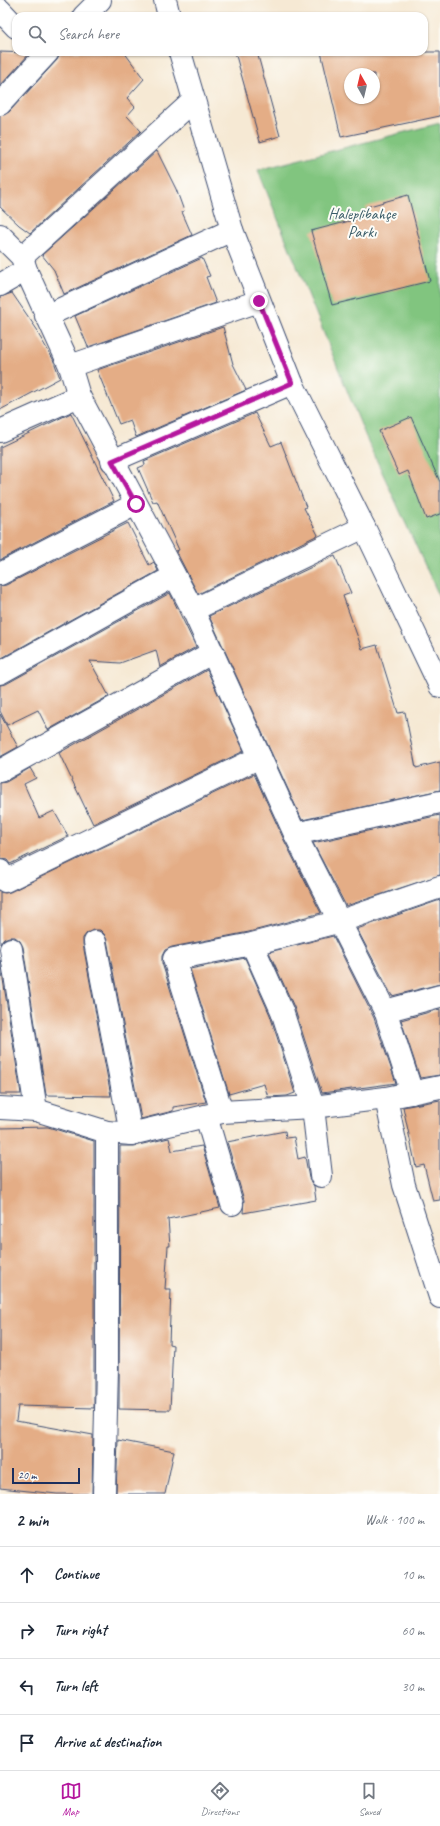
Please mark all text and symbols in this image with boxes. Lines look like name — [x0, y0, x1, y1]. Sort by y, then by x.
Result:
search box — [12, 12, 428, 56]
icon: search — [26, 23, 48, 45]
text: Search here — [58, 25, 119, 44]
north arrow — [344, 68, 380, 104]
park label: Haleplibahçe Parkı — [328, 204, 398, 242]
route end — [250, 292, 268, 310]
route start — [127, 495, 145, 513]
scale bar — [12, 1466, 80, 1485]
text: 20 m — [18, 1468, 37, 1482]
text: 2 min — [16, 1510, 49, 1531]
text: Walk · 100 m — [365, 1512, 424, 1528]
icon: ahead — [16, 1564, 38, 1586]
text: Continue — [54, 1565, 99, 1584]
text: 10 m — [402, 1567, 424, 1583]
icon: right — [16, 1620, 38, 1642]
text: Turn right — [54, 1621, 107, 1640]
text: 60 m — [402, 1623, 424, 1639]
icon: left — [16, 1676, 38, 1698]
text: Turn left — [54, 1677, 97, 1696]
text: 30 m — [402, 1679, 424, 1695]
icon: arrive — [16, 1732, 38, 1754]
text: Arrive at destination — [54, 1733, 161, 1752]
tab: Map — [60, 1780, 82, 1818]
tab: Directions — [201, 1780, 239, 1818]
tab: Saved — [358, 1780, 380, 1818]

